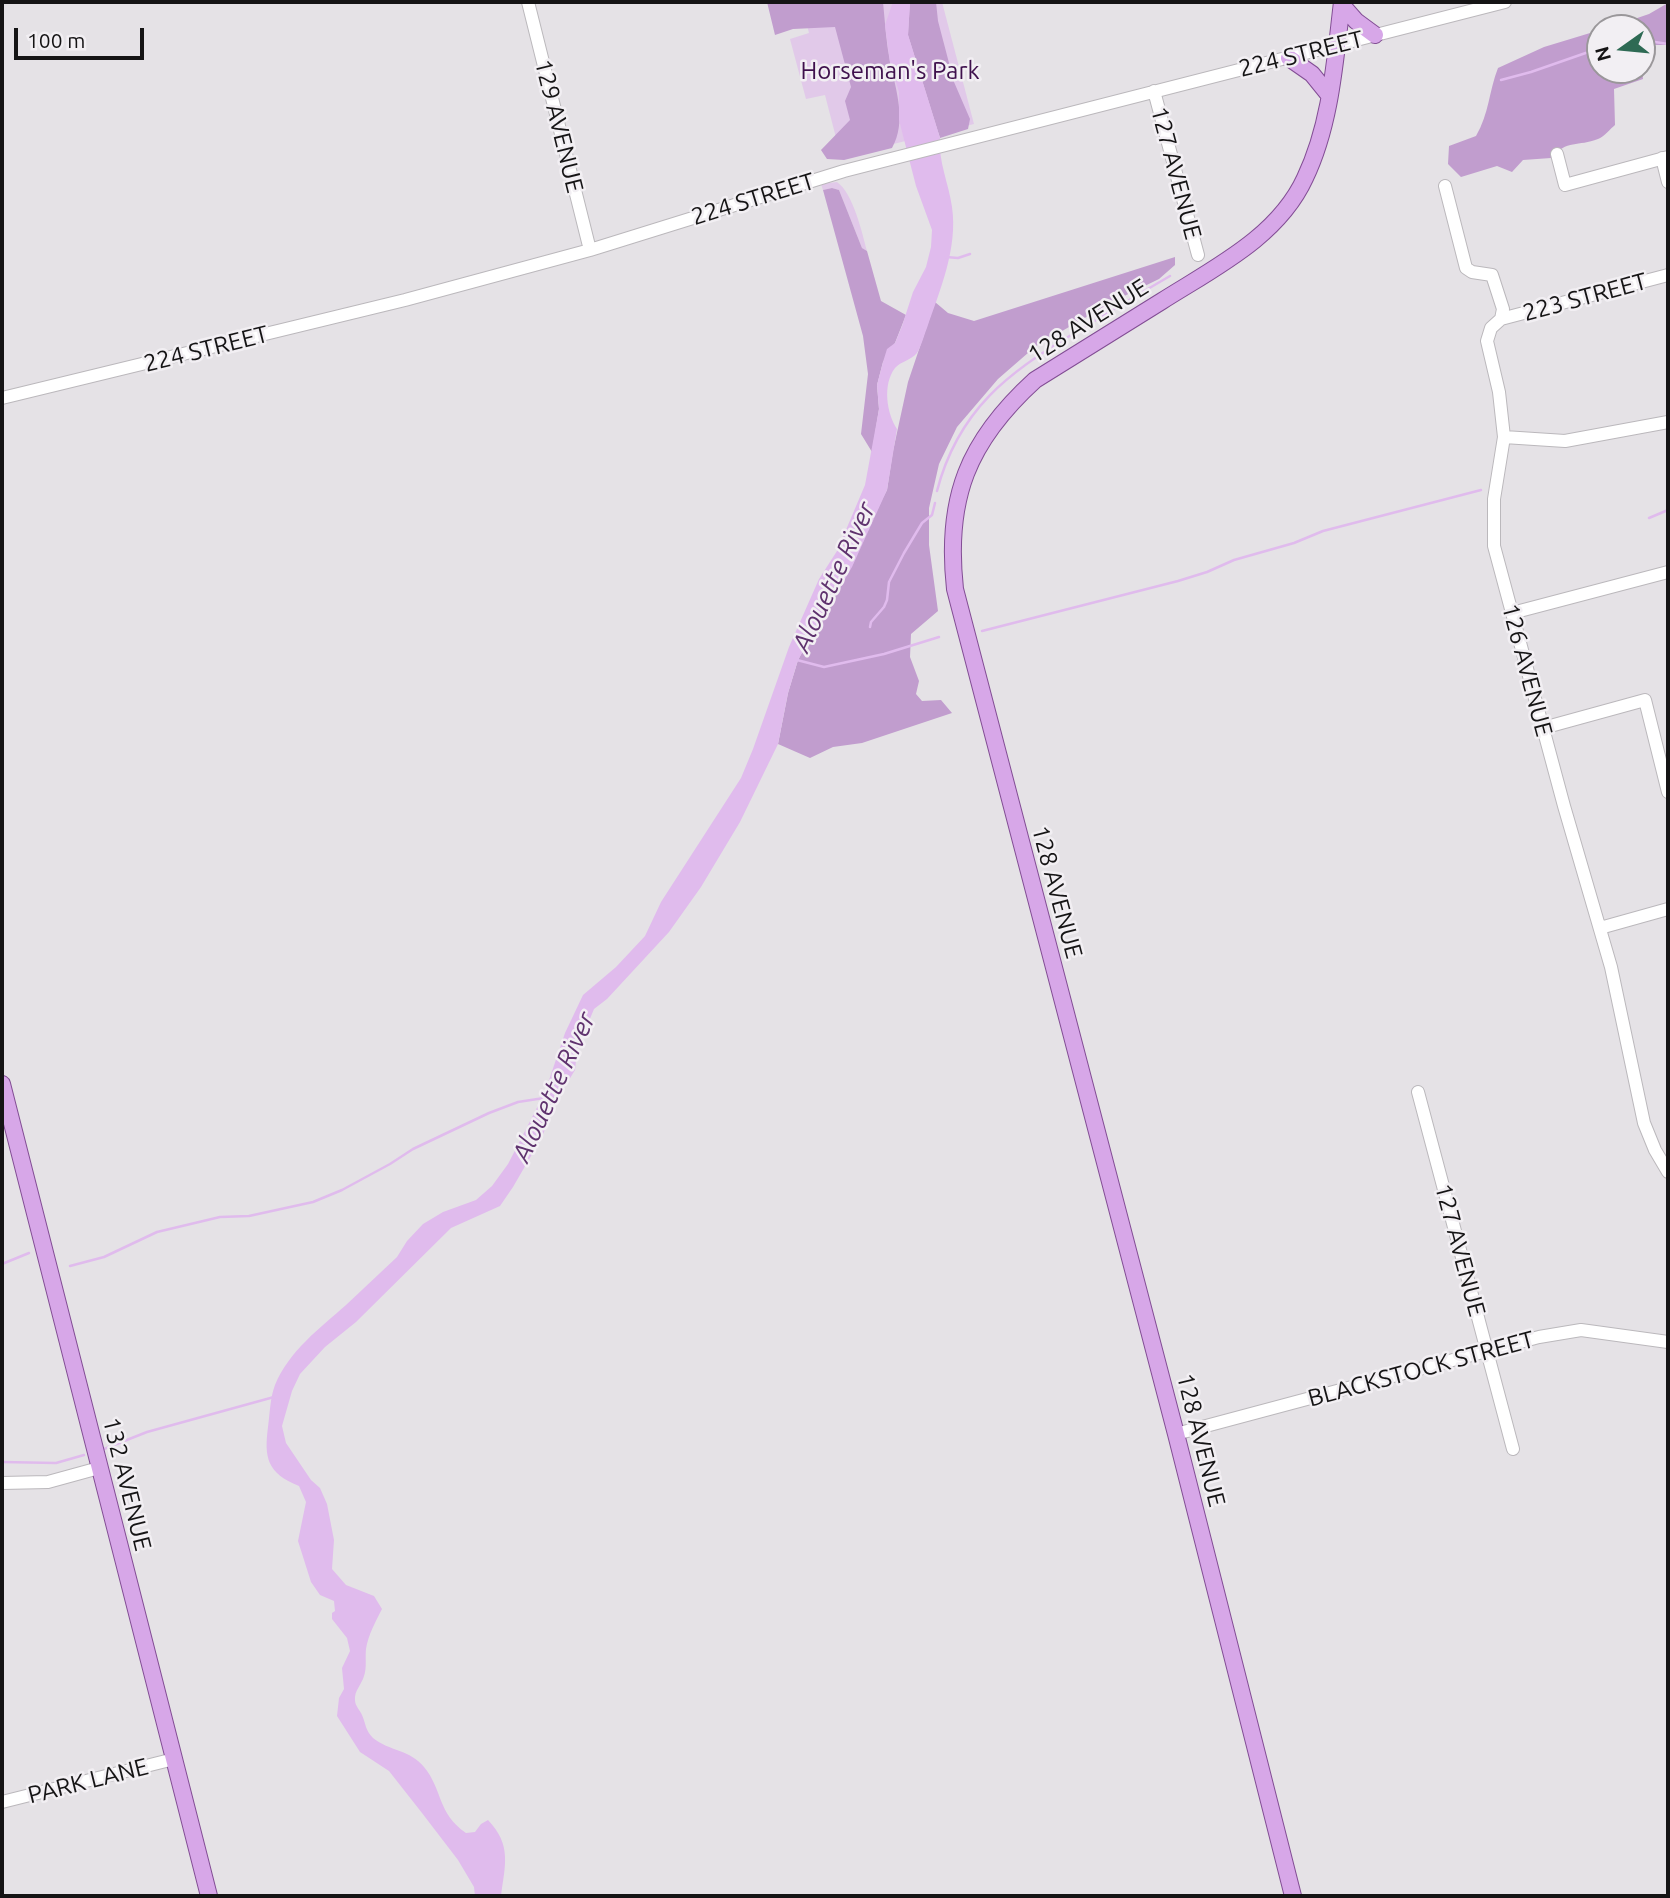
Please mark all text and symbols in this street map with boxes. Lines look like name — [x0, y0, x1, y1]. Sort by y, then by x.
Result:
scale bar — [18, 14, 147, 58]
north arrow — [1586, 14, 1656, 84]
street label: 224 STREET — [1236, 25, 1366, 83]
text: 100 m — [27, 28, 85, 52]
text: N — [1590, 44, 1615, 64]
street label: 129 AVENUE — [529, 56, 589, 196]
park label: Horseman's Park — [800, 57, 980, 85]
street label: 127 AVENUE — [1144, 104, 1208, 242]
street label: 224 STREET — [688, 167, 818, 231]
street label: 223 STREET — [1520, 267, 1650, 327]
street label: 128 AVENUE — [1023, 273, 1153, 369]
street label: 224 STREET — [141, 320, 271, 378]
water label: Alouette River — [786, 497, 882, 657]
street label: 126 AVENUE — [1495, 601, 1559, 739]
street label: 128 AVENUE — [1025, 823, 1089, 961]
water label: Alouette River — [506, 1007, 602, 1167]
street label: 127 AVENUE — [1428, 1181, 1492, 1319]
street label: BLACKSTOCK STREET — [1305, 1325, 1537, 1413]
street label: 128 AVENUE — [1171, 1370, 1231, 1510]
street label: 132 AVENUE — [97, 1414, 157, 1554]
street label: PARK LANE — [25, 1752, 151, 1810]

